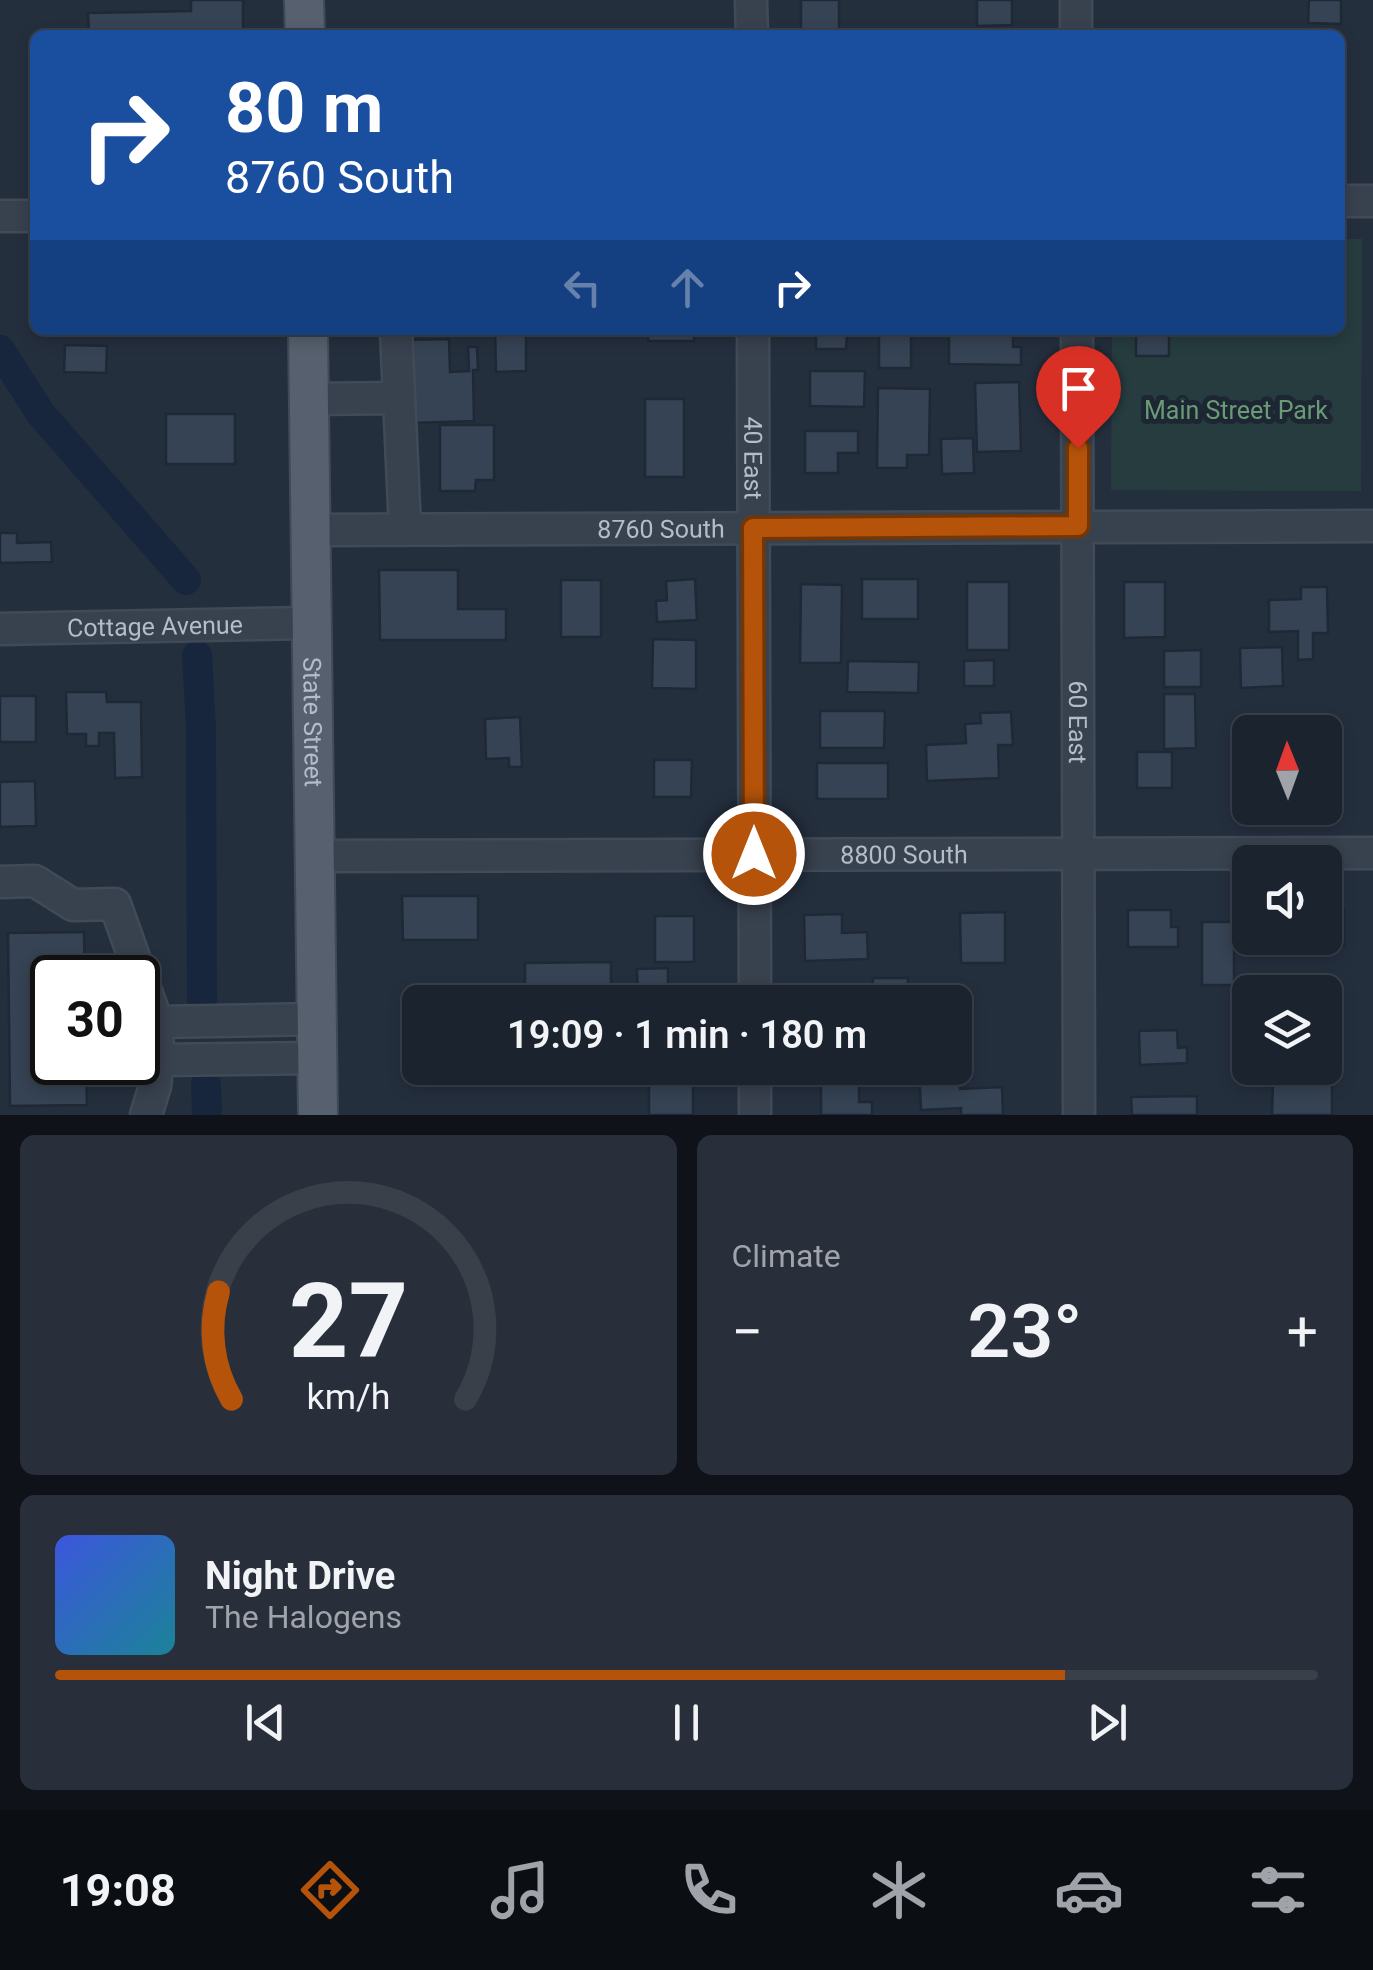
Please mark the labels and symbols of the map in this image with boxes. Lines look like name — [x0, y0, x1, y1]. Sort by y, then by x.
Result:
pin — [1036, 346, 1121, 449]
park label: Main Street Park — [1144, 396, 1328, 425]
street label: 40 East — [738, 416, 768, 500]
street label: 8760 South — [597, 514, 725, 544]
street label: Cottage Avenue — [67, 610, 243, 643]
street label: State Street — [297, 657, 328, 787]
street label: 60 East — [1063, 680, 1092, 764]
north arrow — [1232, 715, 1342, 825]
position arrow — [702, 802, 806, 906]
street label: 8800 South — [840, 840, 968, 870]
speed limit sign: 30 — [30, 955, 160, 1085]

